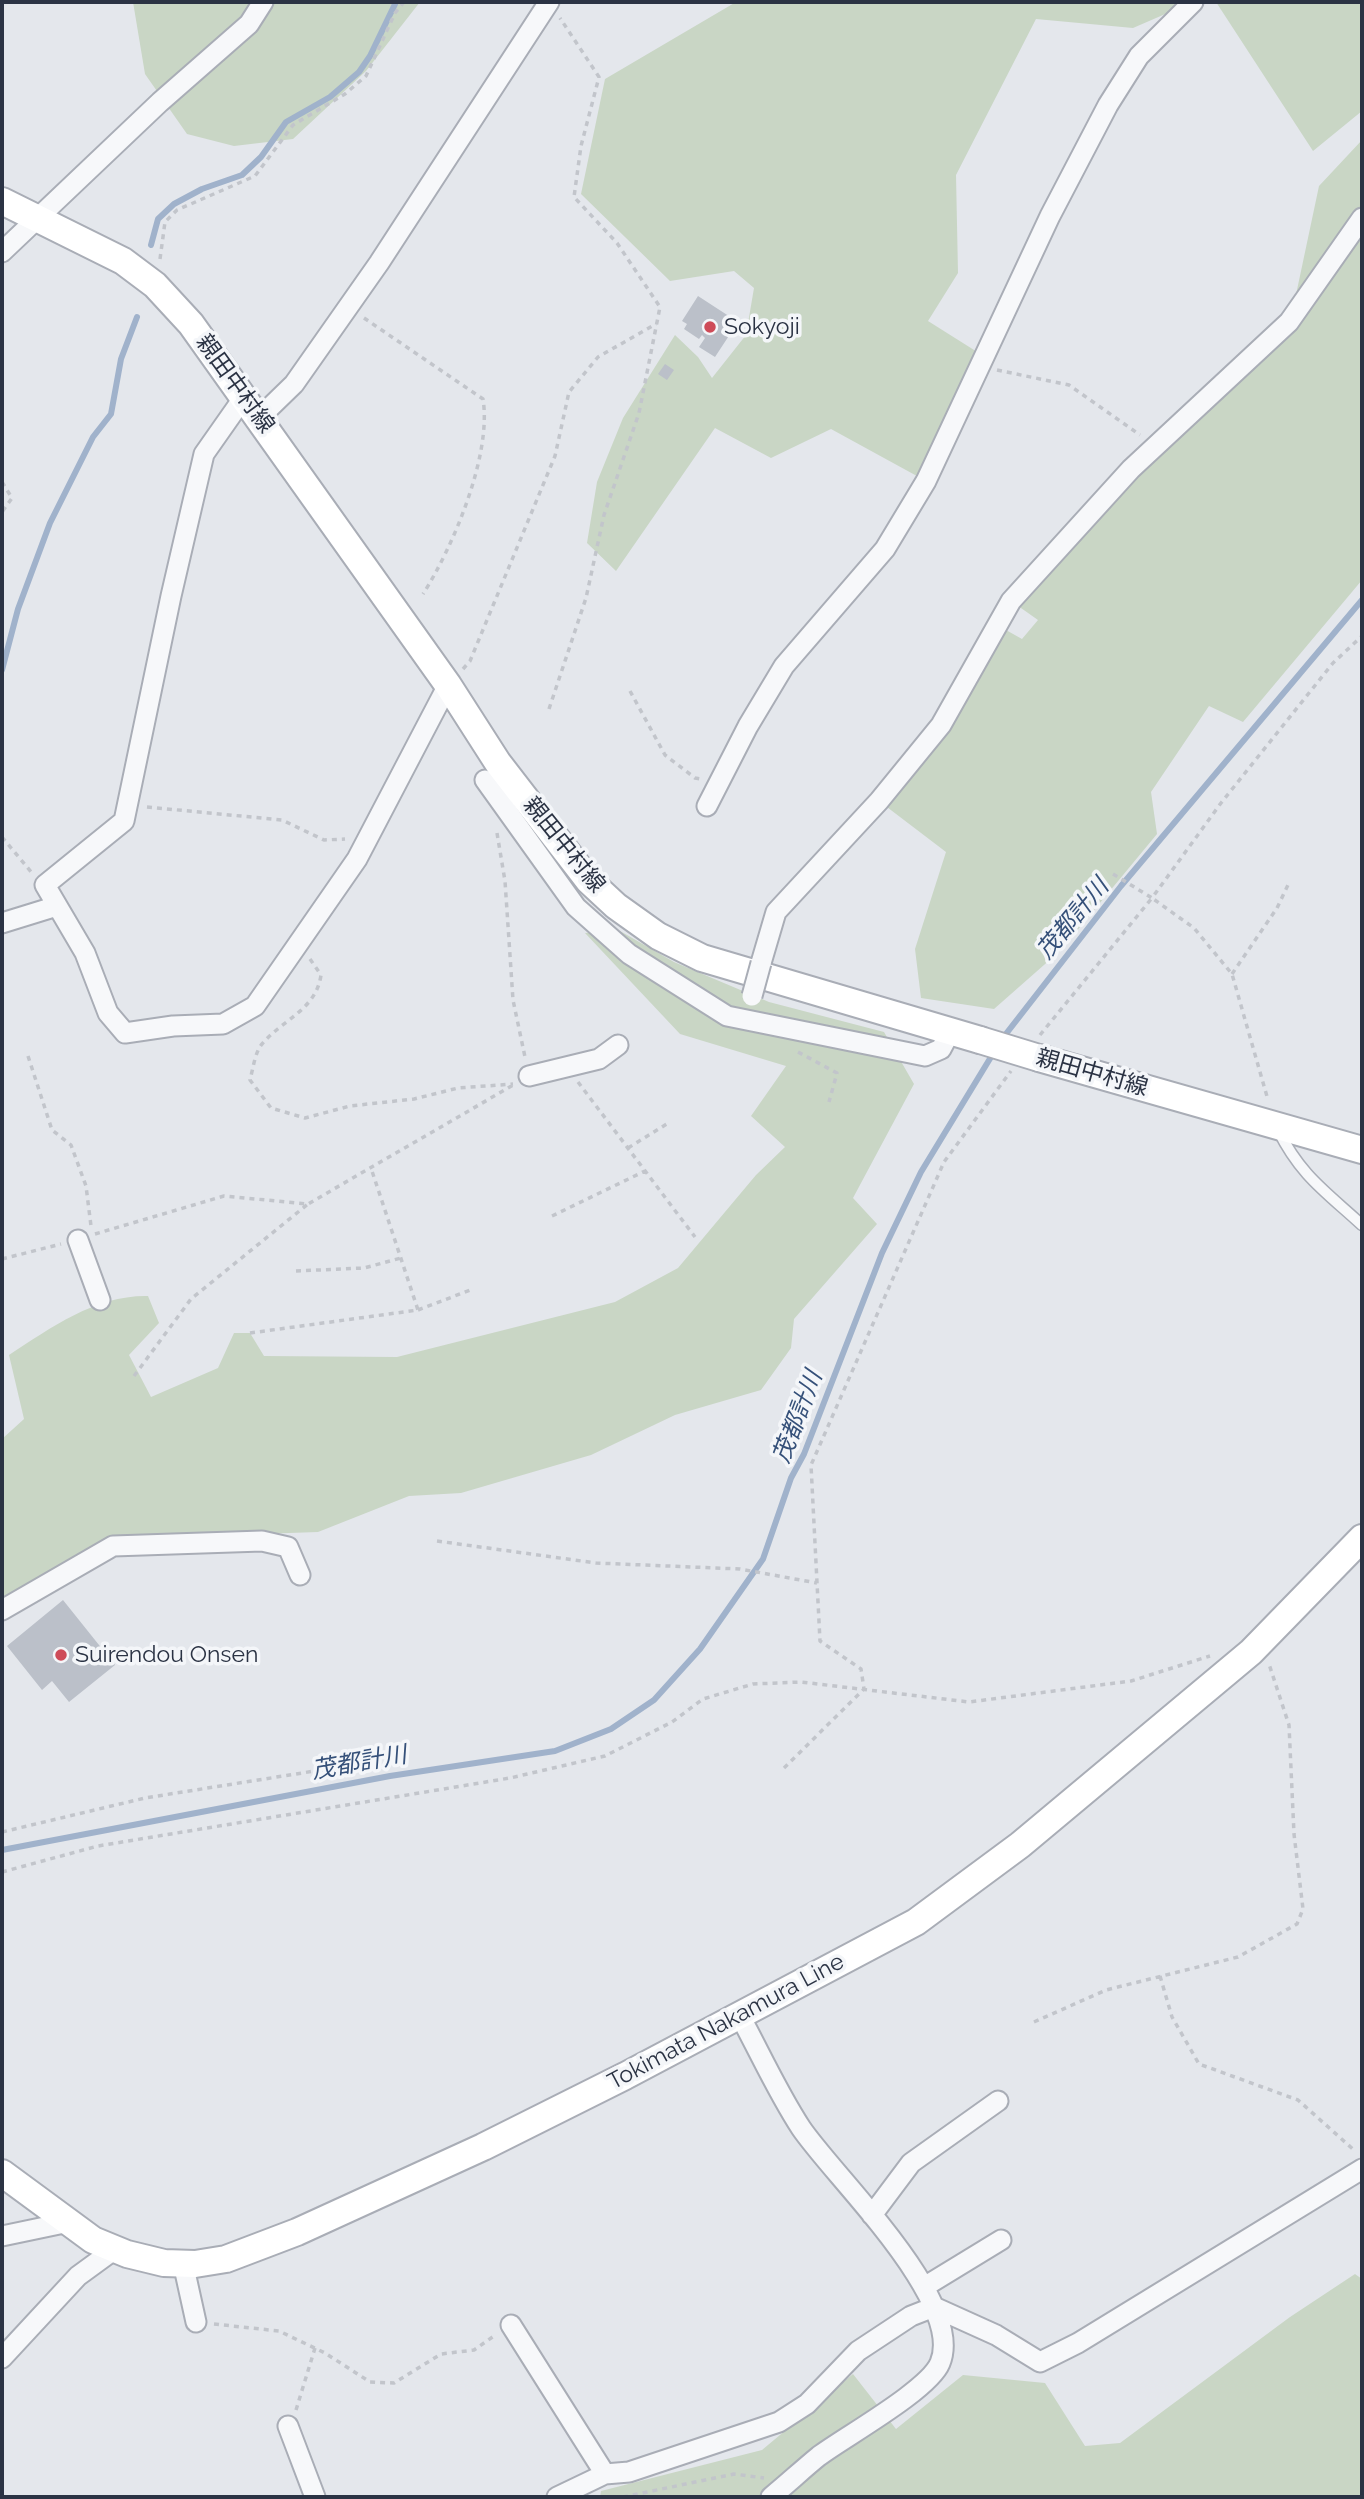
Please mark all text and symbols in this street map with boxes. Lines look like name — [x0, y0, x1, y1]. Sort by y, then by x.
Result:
place label: Sokyoji — [724, 313, 800, 341]
marker: Sokyoji — [702, 319, 718, 335]
street label: 親田中村線 — [190, 329, 280, 439]
street label: 親田中村線 — [517, 792, 611, 898]
water label: 茂都計川 — [1031, 873, 1115, 965]
street label: 親田中村線 — [1033, 1044, 1151, 1102]
water label: 茂都計川 — [767, 1367, 829, 1467]
place label: Suirendou Onsen — [75, 1641, 258, 1669]
marker: Suirendou Onsen — [53, 1647, 69, 1663]
water label: 茂都計川 — [309, 1740, 409, 1786]
street label: Tokimata Nakamura Line — [603, 1948, 849, 2096]

